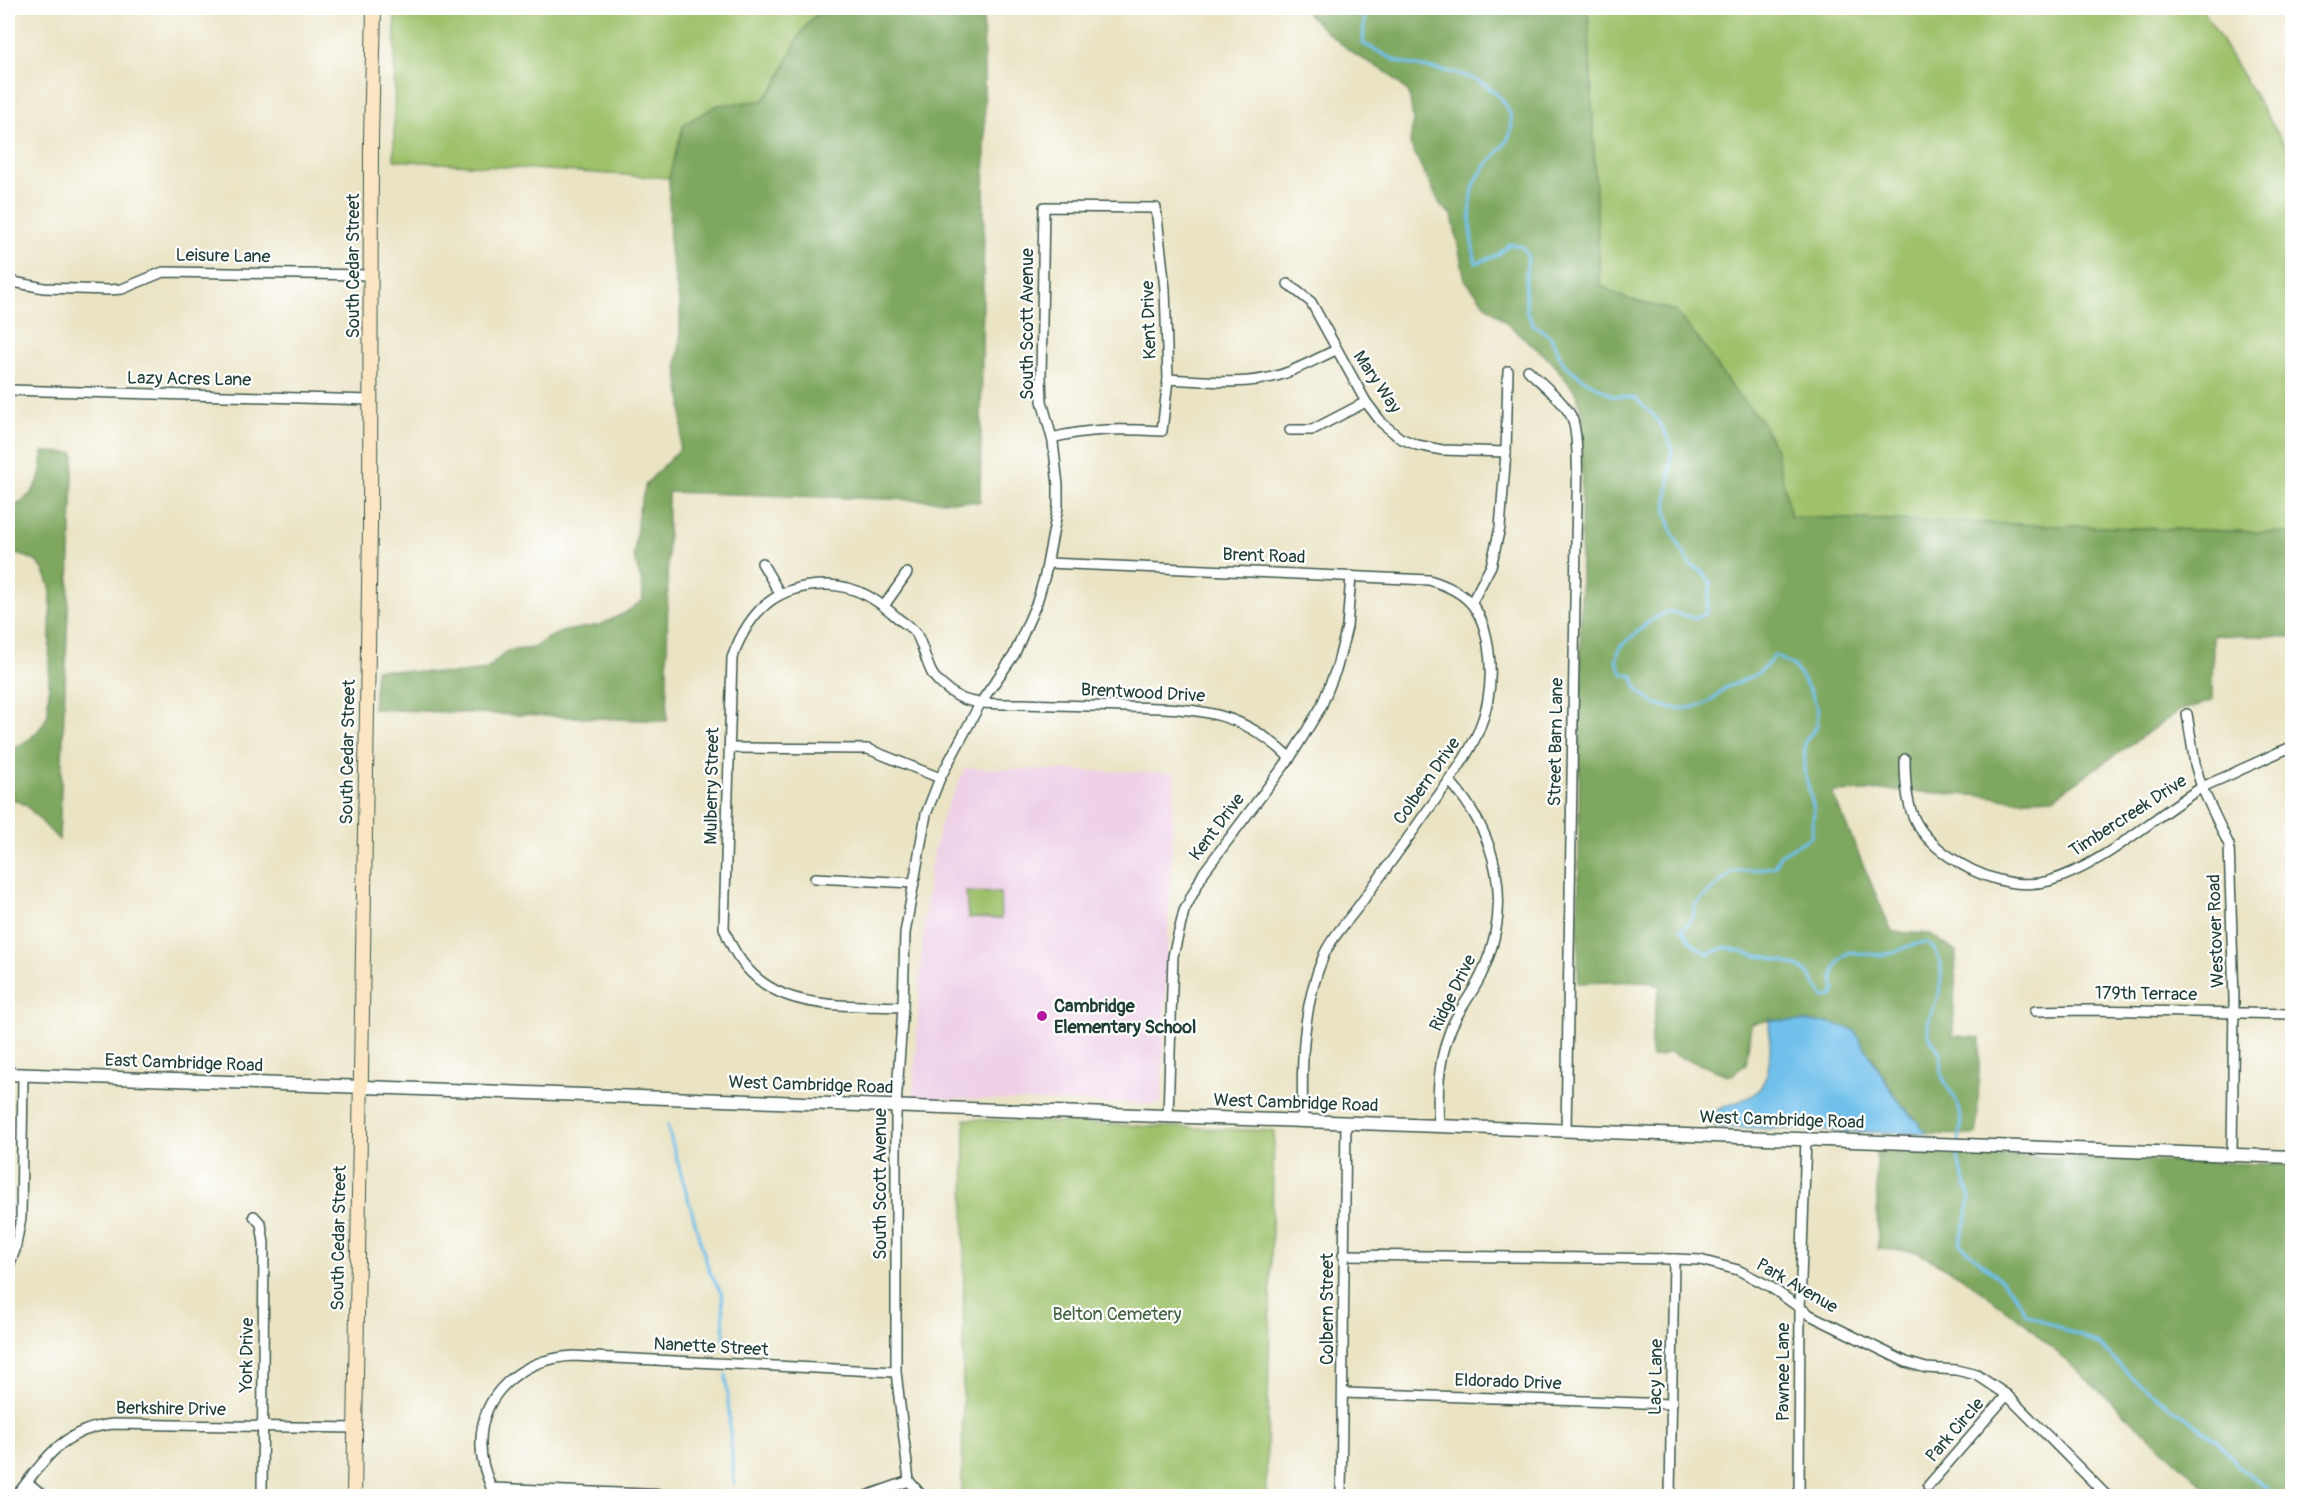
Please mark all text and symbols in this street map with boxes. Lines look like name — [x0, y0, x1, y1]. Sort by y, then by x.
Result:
street label: South Cedar Street — [342, 193, 365, 339]
street label: Leisure Lane — [175, 244, 271, 268]
street label: South Scott Avenue — [1016, 248, 1039, 400]
street label: Kent Drive — [1136, 280, 1162, 360]
street label: Mary Way — [1348, 346, 1406, 418]
street label: Lazy Acres Lane — [127, 366, 251, 392]
street label: Brent Road — [1222, 543, 1306, 569]
street label: Street Barn Lane — [1543, 677, 1569, 807]
street label: Brentwood Drive — [1080, 678, 1206, 708]
street label: South Cedar Street — [335, 679, 361, 825]
street label: Mulberry Street — [699, 726, 725, 845]
street label: Colbern Drive — [1388, 733, 1466, 829]
street label: Timbercreek Drive — [2065, 769, 2191, 863]
street label: Kent Drive — [1184, 788, 1250, 865]
street label: Westover Road — [2203, 874, 2229, 988]
street label: Ridge Drive — [1425, 951, 1481, 1035]
street label: 179th Terrace — [2095, 982, 2198, 1006]
place label: Cambridge Elementary School — [1054, 995, 1196, 1039]
marker: Cambridge Elementary School — [1035, 1009, 1049, 1023]
street label: East Cambridge Road — [104, 1049, 264, 1077]
street label: West Cambridge Road — [728, 1071, 894, 1099]
street label: West Cambridge Road — [1213, 1089, 1379, 1117]
street label: West Cambridge Road — [1699, 1106, 1865, 1134]
street label: South Scott Avenue — [869, 1108, 892, 1260]
street label: South Cedar Street — [326, 1165, 352, 1311]
street label: Colbern Street — [1316, 1252, 1339, 1365]
street label: Park Avenue — [1752, 1253, 1842, 1319]
park label: Belton Cemetery — [1052, 1303, 1182, 1326]
street label: York Drive — [235, 1317, 259, 1394]
street label: Pawnee Lane — [1772, 1323, 1795, 1421]
street label: Nanette Street — [653, 1333, 770, 1362]
street label: Lacy Lane — [1644, 1339, 1668, 1415]
street label: Eldorado Drive — [1454, 1369, 1562, 1395]
street label: Park Circle — [1921, 1393, 1989, 1467]
street label: Berkshire Drive — [116, 1397, 226, 1421]

